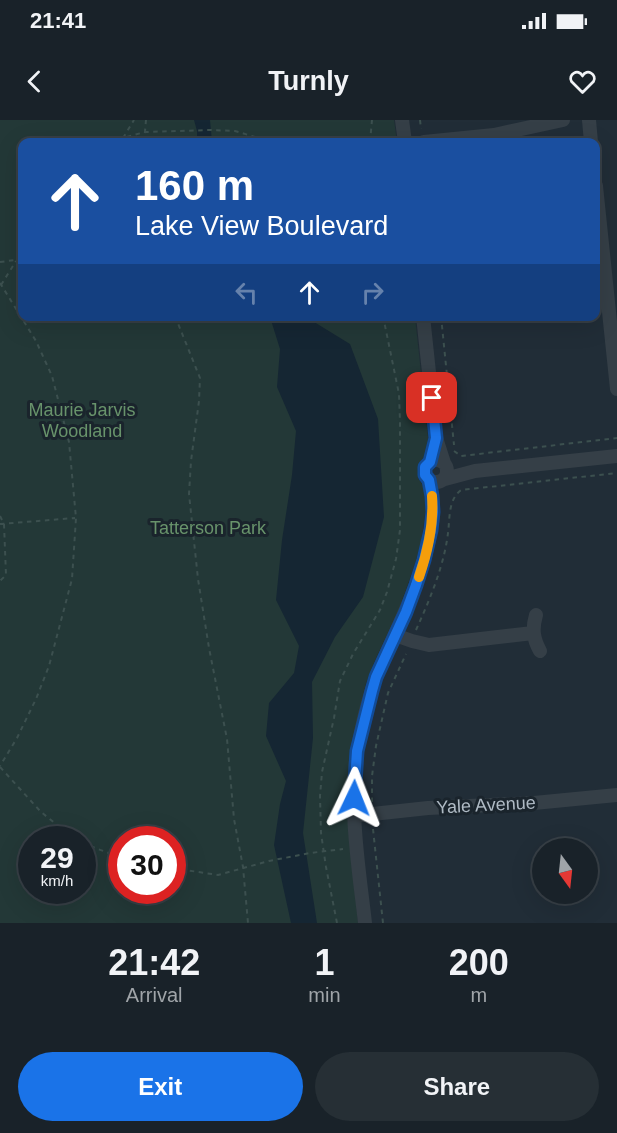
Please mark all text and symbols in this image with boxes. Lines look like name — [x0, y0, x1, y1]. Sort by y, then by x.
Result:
text: 21:41 — [30, 8, 86, 33]
icon: back — [18, 65, 51, 98]
icon: heart — [566, 65, 599, 98]
text: Turnly — [268, 66, 349, 96]
icon: ahead — [36, 162, 114, 240]
text: 160 m — [135, 162, 254, 209]
text: Lake View Boulevard — [135, 211, 388, 241]
icon: left — [230, 276, 263, 309]
icon: ahead — [293, 276, 326, 309]
icon: right — [356, 276, 389, 309]
pin — [406, 372, 457, 423]
icon: arrive — [415, 381, 448, 414]
park label: Maurie Jarvis Woodland — [28, 400, 136, 441]
park label: Tatterson Park — [150, 518, 267, 538]
position arrow — [322, 766, 386, 830]
street label: Yale Avenue — [436, 792, 536, 818]
speed limit sign: 30 — [108, 826, 186, 904]
north arrow — [532, 838, 598, 904]
map controls — [532, 838, 598, 904]
text: 29 — [40, 841, 74, 874]
text: km/h — [41, 872, 73, 889]
text: 21:42 — [108, 942, 200, 983]
text: 1 — [314, 942, 334, 983]
text: 200 — [449, 942, 509, 983]
text: Arrival — [126, 984, 183, 1006]
text: min — [308, 984, 341, 1006]
text: m — [470, 984, 487, 1006]
button: Exit — [18, 1052, 303, 1121]
button: Share — [315, 1052, 599, 1121]

